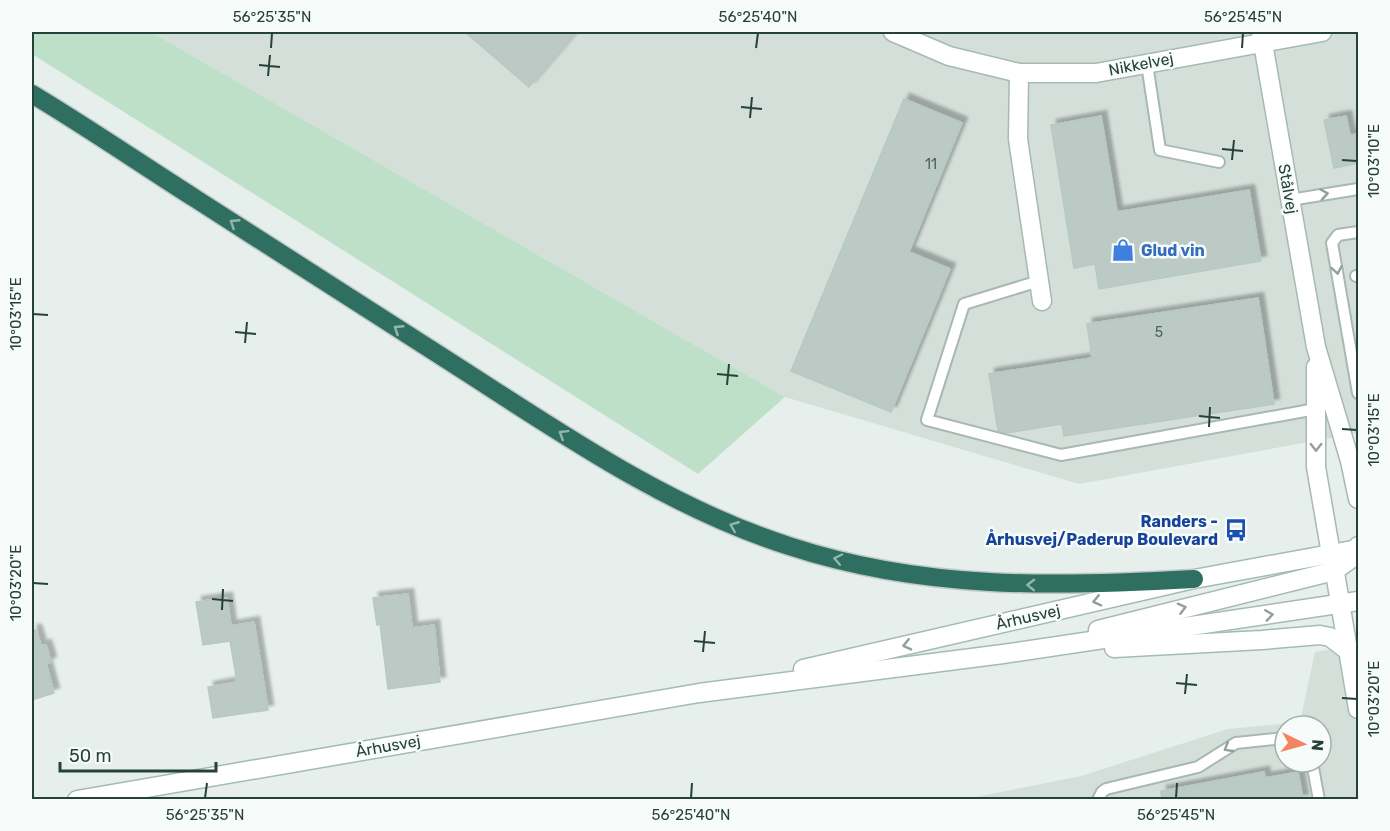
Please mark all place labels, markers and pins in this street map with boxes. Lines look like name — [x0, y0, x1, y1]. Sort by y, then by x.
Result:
shop icon: Glud vin — [1110, 237, 1136, 263]
place label: Glud vin — [1141, 241, 1205, 260]
place label: Randers - Århusvej/Paderup Boulevard — [986, 512, 1218, 549]
bus stop icon: Randers - Århusvej/Paderup Boulevard — [1223, 517, 1249, 543]

